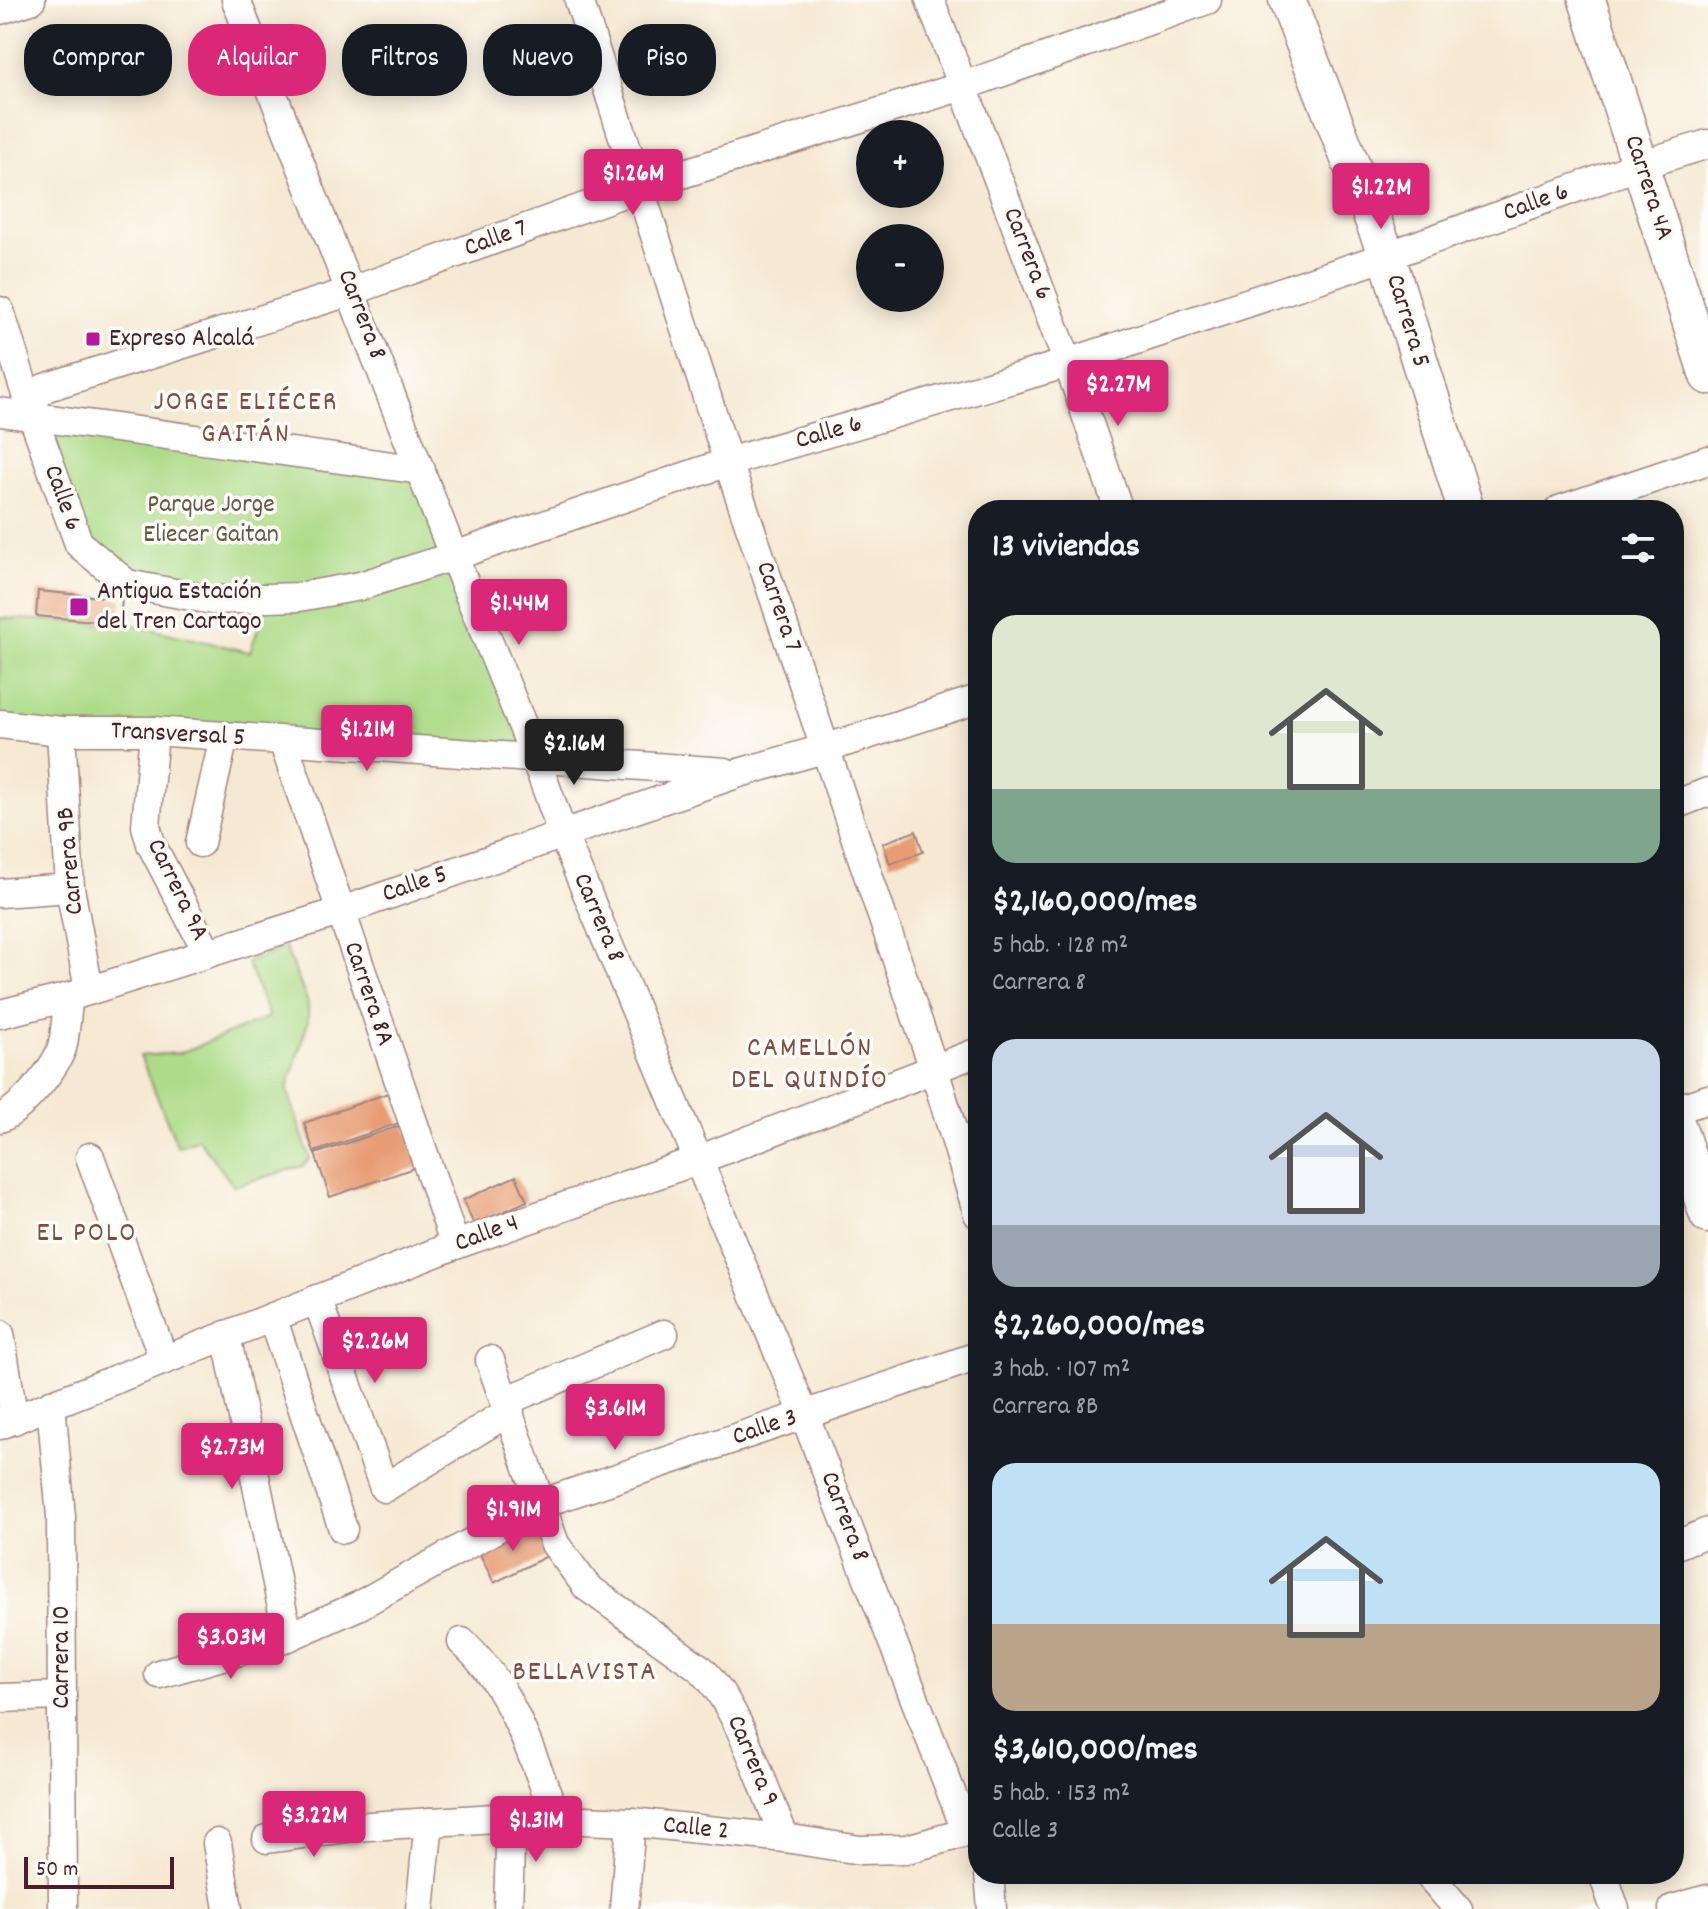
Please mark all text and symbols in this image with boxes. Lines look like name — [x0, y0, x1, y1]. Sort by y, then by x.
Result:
chip: Comprar — [24, 24, 172, 96]
chip: Alquilar — [188, 24, 326, 96]
chip: Filtros — [342, 24, 467, 96]
chip: Nuevo — [483, 24, 602, 96]
chip: Piso — [618, 24, 716, 96]
map controls — [856, 120, 944, 312]
button: + — [856, 120, 944, 208]
street label: Carrera 4A — [1614, 131, 1682, 245]
pin: $1.26M — [568, 149, 698, 217]
text: $1.26M — [602, 156, 664, 193]
pin: $1.22M — [1316, 163, 1446, 231]
text: $1.22M — [1350, 170, 1412, 207]
street label: Calle 6 — [1498, 174, 1574, 232]
street label: Carrera 6 — [992, 202, 1062, 306]
street label: Calle 7 — [459, 211, 533, 267]
button: − — [856, 224, 944, 312]
street label: Carrera 8 — [327, 264, 395, 366]
street label: Carrera 5 — [1375, 270, 1439, 372]
place label: Expreso Alcalá — [109, 321, 254, 358]
marker: Expreso Alcalá — [84, 330, 102, 348]
pin: $2.27M — [1053, 360, 1183, 428]
text: $2.27M — [1085, 367, 1151, 404]
district label: JORGE ELIÉCER GAITÁN — [154, 384, 338, 456]
street label: Calle 6 — [791, 406, 867, 460]
street label: Calle 6 — [33, 460, 91, 536]
park label: Parque Jorge Eliecer Gaitan — [143, 487, 279, 554]
text: 13 viviendas — [992, 524, 1140, 573]
icon: filters — [1616, 526, 1660, 570]
street label: Carrera 7 — [745, 557, 811, 657]
place label: Antigua Estación del Tren Cartago — [97, 574, 262, 641]
pin: $1.44M — [454, 579, 584, 647]
text: $1.44M — [489, 586, 549, 623]
marker: Antigua Estación del Tren Cartago — [68, 596, 90, 618]
icon: home — [1254, 667, 1398, 811]
pin: $1.21M — [302, 705, 432, 773]
text: $1.21M — [339, 712, 395, 749]
street label: Transversal 5 — [110, 713, 246, 757]
pin: $2.16M — [509, 719, 639, 787]
text: $2.16M — [543, 726, 605, 763]
street label: Carrera 9B — [48, 806, 94, 916]
street label: Carrera 9A — [136, 833, 218, 947]
street label: Calle 5 — [377, 857, 453, 913]
street label: Carrera 8 — [563, 868, 633, 968]
text: $2,160,000/mes — [992, 879, 1198, 928]
text: 5 hab. · 128 m² — [992, 928, 1128, 965]
street label: Carrera 8A — [333, 937, 403, 1051]
text: Carrera 8 — [992, 965, 1086, 1002]
district label: CAMELLÓN DEL QUINDÍO — [731, 1030, 889, 1102]
icon: home — [1254, 1091, 1398, 1235]
street label: Calle 4 — [450, 1205, 524, 1263]
district label: EL POLO — [37, 1215, 137, 1255]
text: $2,260,000/mes — [992, 1303, 1205, 1352]
pin: $2.26M — [310, 1317, 440, 1385]
text: $2.26M — [341, 1324, 409, 1361]
text: 3 hab. · 107 m² — [992, 1352, 1130, 1389]
pin: $3.61M — [550, 1384, 680, 1452]
text: Carrera 8B — [992, 1389, 1098, 1426]
text: $3.61M — [584, 1391, 646, 1428]
street label: Calle 3 — [728, 1400, 802, 1456]
pin: $2.73M — [167, 1423, 297, 1491]
text: $2.73M — [199, 1430, 265, 1467]
street label: Carrera 8 — [810, 1466, 878, 1568]
pin: $1.91M — [448, 1485, 578, 1553]
text: $1.91M — [485, 1492, 541, 1529]
icon: home — [1254, 1515, 1398, 1659]
street label: Carrera 10 — [44, 1605, 81, 1709]
pin: $3.03M — [166, 1613, 296, 1681]
text: $3.03M — [196, 1620, 266, 1657]
district label: BELLAVISTA — [512, 1654, 658, 1694]
street label: Carrera 9 — [716, 1710, 788, 1812]
text: $3,610,000/mes — [992, 1727, 1198, 1776]
text: 5 hab. · 153 m² — [992, 1776, 1130, 1813]
pin: $3.22M — [249, 1791, 379, 1859]
pin: $1.31M — [471, 1796, 601, 1864]
text: $3.22M — [280, 1798, 348, 1835]
text: $1.31M — [508, 1803, 564, 1840]
street label: Calle 2 — [661, 1807, 731, 1851]
text: Calle 3 — [992, 1813, 1058, 1850]
scale bar — [24, 1853, 174, 1889]
text: 50 m — [36, 1855, 78, 1886]

